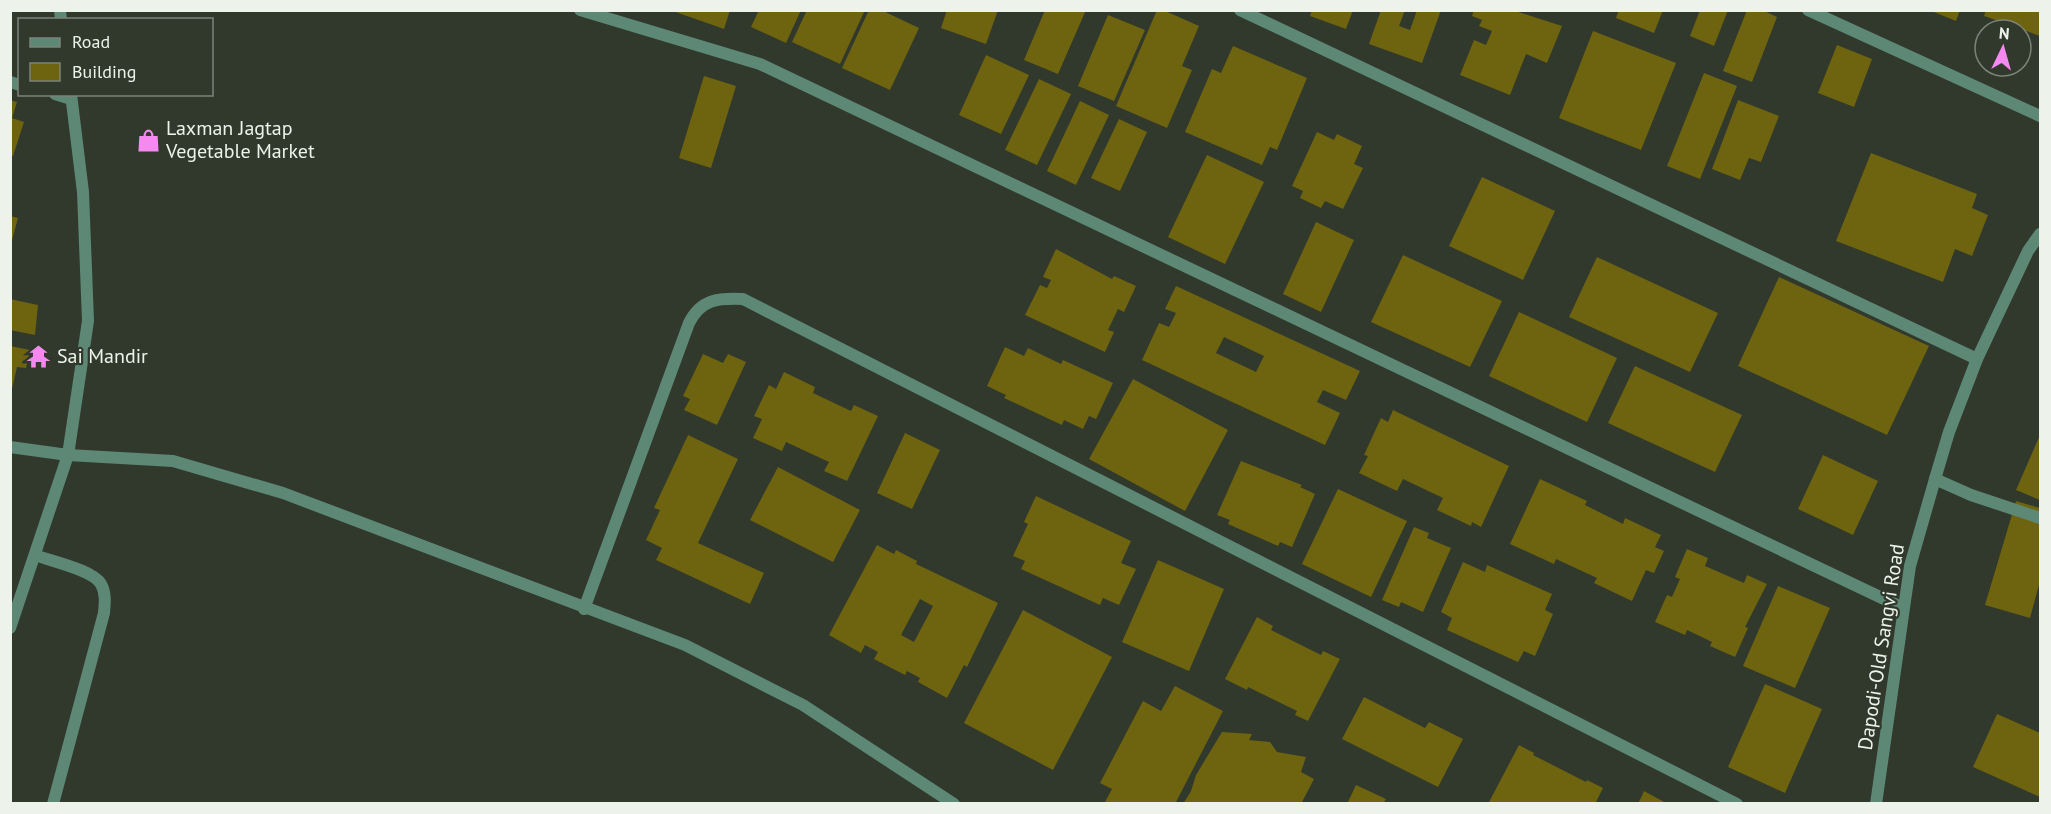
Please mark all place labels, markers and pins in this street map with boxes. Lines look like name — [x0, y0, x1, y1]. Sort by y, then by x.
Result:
place label: Laxman Jagtap Vegetable Market — [165, 115, 315, 164]
shop icon: Laxman Jagtap Vegetable Market — [135, 127, 161, 153]
temple icon: Sai Mandir — [26, 343, 52, 369]
place label: Sai Mandir — [57, 343, 148, 369]

